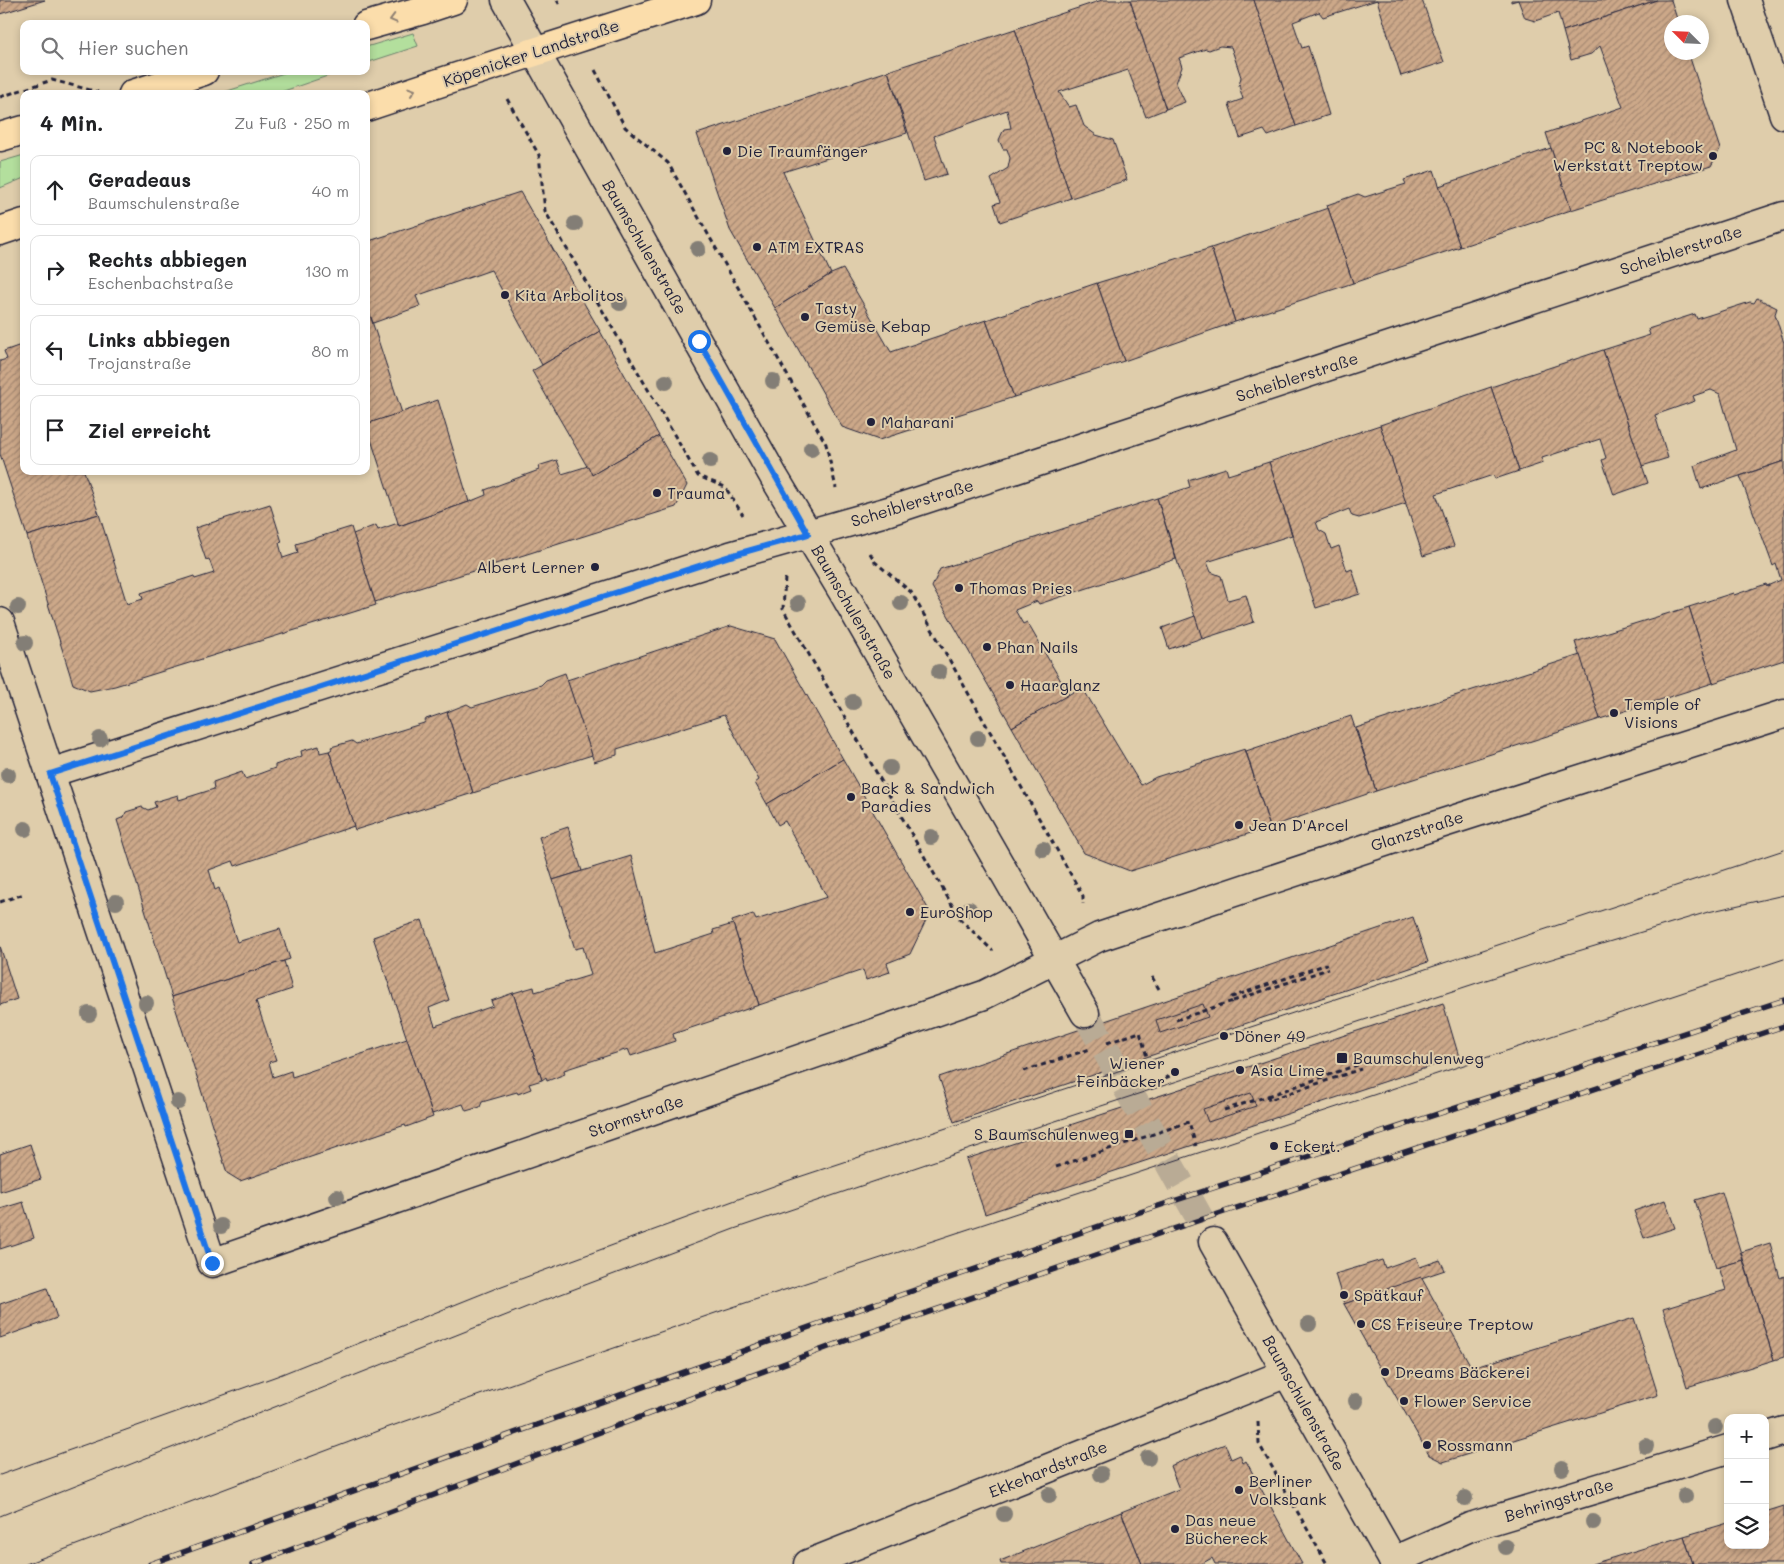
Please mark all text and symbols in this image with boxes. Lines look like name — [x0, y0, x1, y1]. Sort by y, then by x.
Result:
one-way arrow — [389, 13, 397, 23]
street label: Köpenicker Landstraße — [440, 14, 622, 91]
north arrow — [1664, 15, 1709, 60]
search box — [20, 20, 370, 75]
icon: search — [38, 34, 66, 62]
text: Hier suchen — [78, 35, 189, 60]
one-way arrow — [408, 87, 416, 97]
text: 4 Min. — [40, 109, 103, 136]
text: Zu Fuß · 250 m — [234, 112, 350, 133]
place label: PC & Notebook Werkstatt Treptow — [1553, 136, 1703, 175]
place label: Die Traumfänger — [737, 140, 868, 161]
marker: Die Traumfänger — [721, 145, 733, 157]
marker: PC & Notebook Werkstatt Treptow — [1707, 150, 1719, 162]
text: Geradeaus — [88, 167, 191, 192]
icon: ahead — [41, 176, 69, 204]
street label: Baumschulenstraße — [598, 176, 693, 318]
text: 40 m — [312, 180, 349, 201]
text: Baumschulenstraße — [88, 192, 240, 213]
street label: Scheiblerstraße — [1617, 220, 1745, 279]
place label: ATM EXTRAS — [767, 236, 864, 257]
marker: ATM EXTRAS — [751, 241, 763, 253]
text: Rechts abbiegen — [88, 247, 247, 272]
icon: right — [41, 256, 69, 284]
text: 130 m — [305, 260, 349, 281]
text: Eschenbachstraße — [88, 272, 234, 293]
place label: Kita Arbolitos — [515, 284, 624, 305]
marker: Kita Arbolitos — [499, 289, 511, 301]
place label: Tasty Gemüse Kebap — [815, 297, 931, 336]
marker: Tasty Gemüse Kebap — [799, 311, 811, 323]
text: Links abbiegen — [88, 327, 230, 352]
route start — [688, 330, 711, 353]
icon: left — [41, 336, 69, 364]
text: 80 m — [312, 340, 349, 361]
street label: Scheiblerstraße — [1233, 347, 1361, 406]
text: Trojanstraße — [88, 352, 192, 373]
place label: Maharani — [881, 411, 954, 432]
icon: arrive — [41, 416, 69, 444]
marker: Maharani — [865, 416, 877, 428]
text: Ziel erreicht — [88, 418, 211, 443]
street label: Scheiblerstraße — [848, 474, 976, 531]
place label: Trauma — [667, 482, 725, 503]
marker: Trauma — [651, 487, 663, 499]
street label: Baumschulenstraße — [807, 541, 902, 683]
place label: Albert Lerner — [476, 556, 585, 577]
marker: Albert Lerner — [589, 561, 601, 573]
place label: Thomas Pries — [969, 577, 1072, 598]
marker: Thomas Pries — [953, 582, 965, 594]
place label: Phan Nails — [997, 636, 1078, 657]
marker: Phan Nails — [981, 641, 993, 653]
place label: Haarglanz — [1020, 674, 1101, 695]
marker: Haarglanz — [1004, 679, 1016, 691]
place label: Temple of Visions — [1624, 693, 1701, 732]
marker: Temple of Visions — [1608, 707, 1620, 719]
place label: Back & Sandwich Paradies — [861, 777, 994, 816]
marker: Back & Sandwich Paradies — [845, 791, 857, 803]
street label: Glanzstraße — [1368, 806, 1466, 855]
place label: Jean D'Arcel — [1249, 814, 1349, 835]
marker: Jean D'Arcel — [1233, 819, 1245, 831]
place label: EuroShop — [920, 901, 993, 922]
marker: EuroShop — [904, 906, 916, 918]
place label: Döner 49 — [1234, 1025, 1305, 1046]
marker: Döner 49 — [1218, 1030, 1230, 1042]
place label: Baumschulenweg — [1353, 1047, 1484, 1068]
marker: Baumschulenweg — [1335, 1051, 1349, 1065]
place label: Wiener Feinbäcker — [1076, 1052, 1165, 1091]
place label: Asia Lime — [1250, 1059, 1325, 1080]
marker: Asia Lime — [1234, 1064, 1246, 1076]
marker: Wiener Feinbäcker — [1169, 1066, 1181, 1078]
street label: Stormstraße — [586, 1089, 686, 1142]
place label: S Baumschulenweg — [974, 1123, 1119, 1144]
marker: S Baumschulenweg — [1123, 1128, 1135, 1140]
place label: Eckert. — [1284, 1135, 1341, 1156]
marker: Eckert. — [1268, 1140, 1280, 1152]
route end — [201, 1252, 224, 1275]
place label: Spätkauf — [1354, 1284, 1424, 1305]
marker: Spätkauf — [1338, 1289, 1350, 1301]
place label: CS Friseure Treptow — [1371, 1313, 1534, 1334]
marker: CS Friseure Treptow — [1355, 1318, 1367, 1330]
street label: Baumschulenstraße — [1258, 1331, 1350, 1474]
place label: Dreams Bäckerei — [1395, 1361, 1530, 1382]
marker: Dreams Bäckerei — [1379, 1366, 1391, 1378]
place label: Flower Service — [1414, 1390, 1532, 1411]
marker: Flower Service — [1398, 1395, 1410, 1407]
map controls — [1724, 1414, 1769, 1549]
button: + — [1724, 1414, 1769, 1459]
place label: Rossmann — [1437, 1434, 1513, 1455]
street label: Ekkehardstraße — [985, 1435, 1110, 1502]
marker: Rossmann — [1421, 1439, 1433, 1451]
button: − — [1724, 1459, 1769, 1504]
place label: Berliner Volksbank — [1249, 1470, 1327, 1509]
street label: Behringstraße — [1502, 1473, 1616, 1526]
marker: Berliner Volksbank — [1233, 1484, 1245, 1496]
button: layers — [1724, 1504, 1769, 1549]
place label: Das neue Büchereck — [1185, 1509, 1268, 1548]
marker: Das neue Büchereck — [1169, 1523, 1181, 1535]

